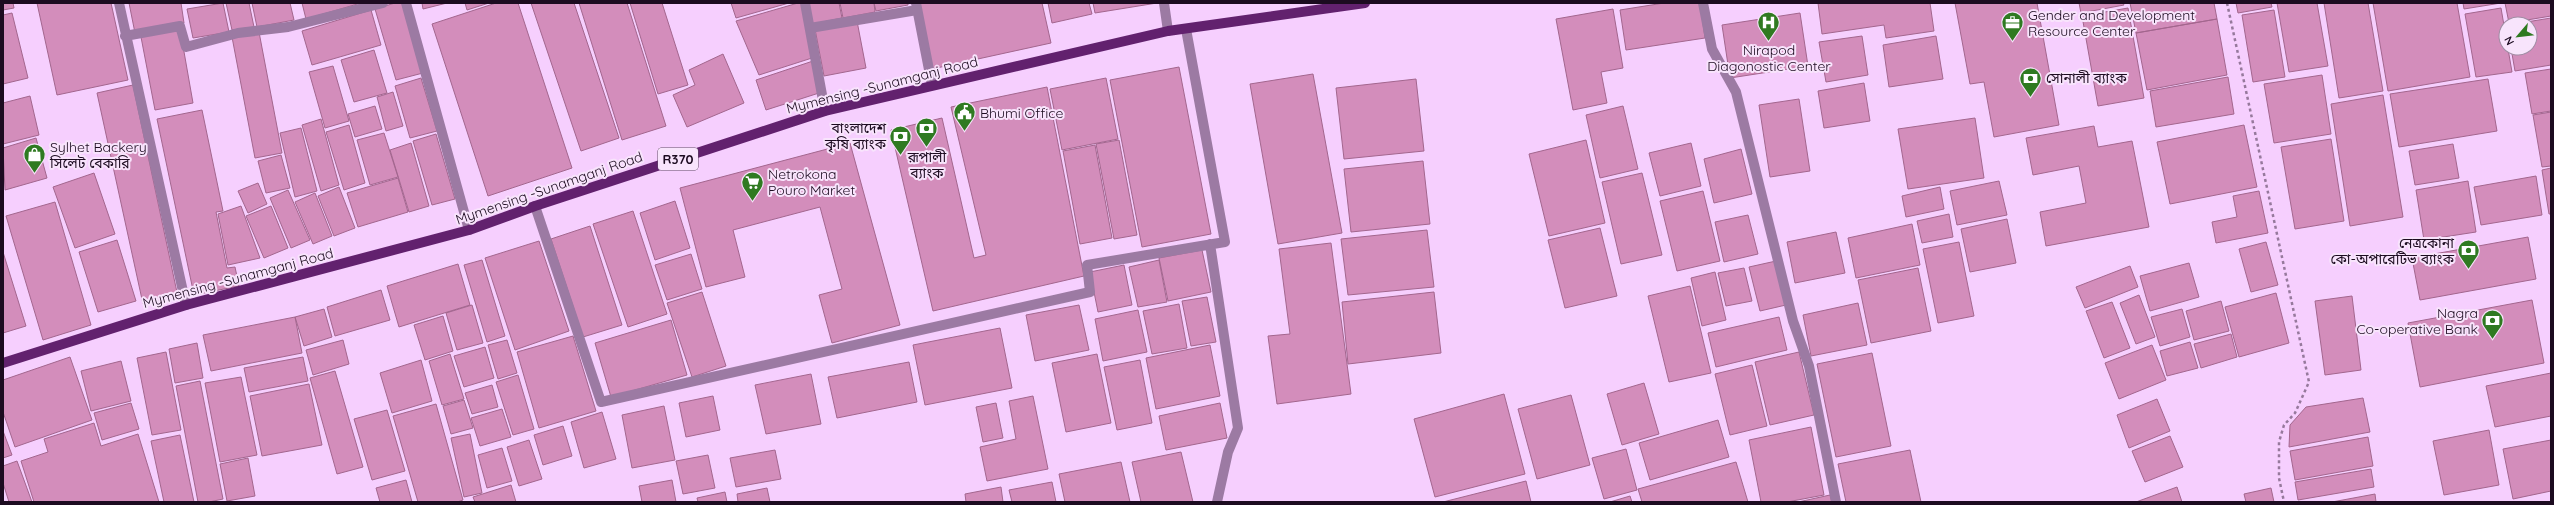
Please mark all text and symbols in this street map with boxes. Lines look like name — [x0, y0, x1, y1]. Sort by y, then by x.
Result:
place label: Gender and Development Resource Center — [2028, 6, 2195, 40]
hospital icon: Nirapod Diagonostic Center — [1756, 9, 1782, 42]
office icon: Gender and Development Resource Center — [1999, 10, 2025, 43]
north arrow — [2498, 16, 2538, 56]
text: N — [2501, 34, 2517, 48]
place label: Nirapod Diagonostic Center — [1707, 41, 1831, 75]
street label: Mymensing -Sunamganj Road — [784, 52, 980, 118]
bank icon: সোনালী ব্যাংক — [2018, 65, 2044, 98]
place label: সোনালী ব্যাংক — [2046, 69, 2127, 87]
public building icon: Bhumi Office — [952, 100, 978, 133]
place label: Bhumi Office — [980, 104, 1064, 122]
bank icon: রূপালী ব্যাংক — [914, 116, 940, 149]
place label: বাংলাদেশ কৃষি ব্যাংক — [824, 119, 887, 153]
bank icon: বাংলাদেশ কৃষি ব্যাংক — [888, 123, 914, 156]
place label: Sylhet Backery সিলেট বেকারি — [49, 138, 147, 172]
shop icon: Sylhet Backery সিলেট বেকারি — [22, 142, 48, 175]
street label: Mymensing -Sunamganj Road — [453, 147, 645, 229]
road number: R370 — [658, 148, 698, 170]
place label: রূপালী ব্যাংক — [907, 148, 946, 182]
place label: Netrokona Pouro Market — [768, 165, 856, 199]
supermarket icon: Netrokona Pouro Market — [739, 169, 765, 202]
place label: নেত্রকোনা কো-অপারেটিভ ব্যাংক — [2331, 234, 2455, 268]
bank icon: নেত্রকোনা কো-অপারেটিভ ব্যাংক — [2456, 238, 2482, 271]
street label: Mymensing -Sunamganj Road — [141, 244, 335, 312]
place label: Nagra Co-operative Bank — [2356, 304, 2478, 338]
bank icon: Nagra Co-operative Bank — [2480, 308, 2506, 341]

